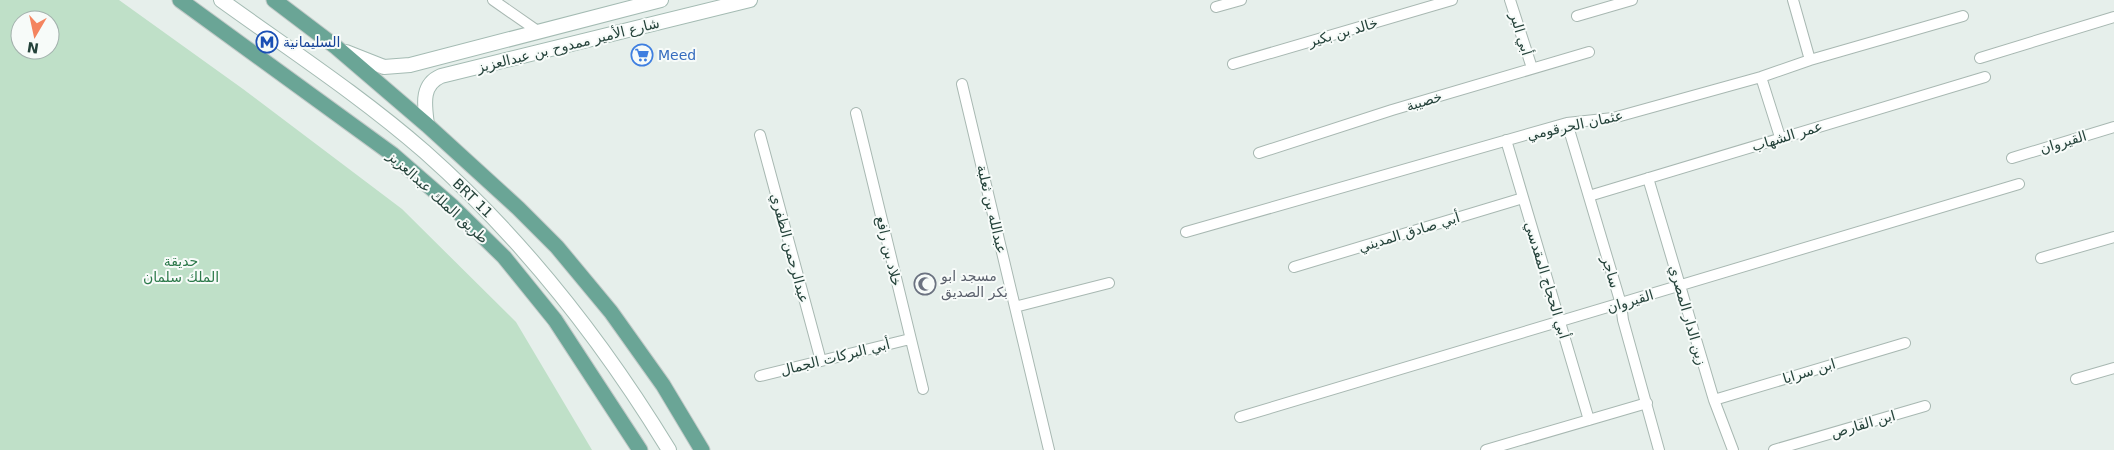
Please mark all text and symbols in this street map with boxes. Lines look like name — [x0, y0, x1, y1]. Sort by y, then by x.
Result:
street label: أبي البر — [1506, 9, 1536, 58]
north arrow — [10, 10, 60, 60]
street label: شارع الأمير ممدوح بن عبدالعزيز — [474, 14, 661, 77]
street label: خالد بن بكير — [1305, 14, 1380, 51]
metro station icon: السليمانية — [255, 30, 279, 54]
place label: السليمانية — [283, 34, 341, 50]
text: N — [26, 39, 40, 57]
supermarket icon: Meed — [630, 43, 654, 67]
place label: Meed — [658, 47, 696, 63]
street label: خصيبة — [1404, 88, 1444, 114]
street label: عثمان الحرقومي — [1526, 107, 1625, 144]
street label: عمر الشهاب — [1750, 118, 1825, 155]
street label: القيروان — [2038, 127, 2089, 158]
street label: طريق الملك عبدالعزيز — [383, 147, 492, 247]
street label: عبدالله بن ثعلبة — [973, 163, 1010, 255]
street label: BRT 11 — [450, 175, 496, 221]
street label: عبدالرحمن الظفري — [767, 191, 812, 305]
street label: أبي صادق المديني — [1356, 208, 1462, 256]
street label: خلاد بن رافع — [872, 214, 905, 288]
street label: أبي الحجاج المقدسي — [1521, 219, 1573, 341]
park label: حديقة الملك سلمان — [143, 253, 219, 285]
street label: ساجر — [1597, 253, 1623, 290]
street label: زين الدار المصري — [1665, 263, 1710, 367]
place label: مسجد ابو بكر الصديق — [940, 268, 1008, 301]
mosque icon: مسجد ابو بكر الصديق — [913, 272, 937, 296]
street label: القيروان — [1605, 286, 1656, 317]
street label: أبي البركات الجمال — [778, 335, 892, 379]
street label: ابن سرايا — [1781, 355, 1838, 388]
street label: ابن القارص — [1829, 407, 1897, 442]

